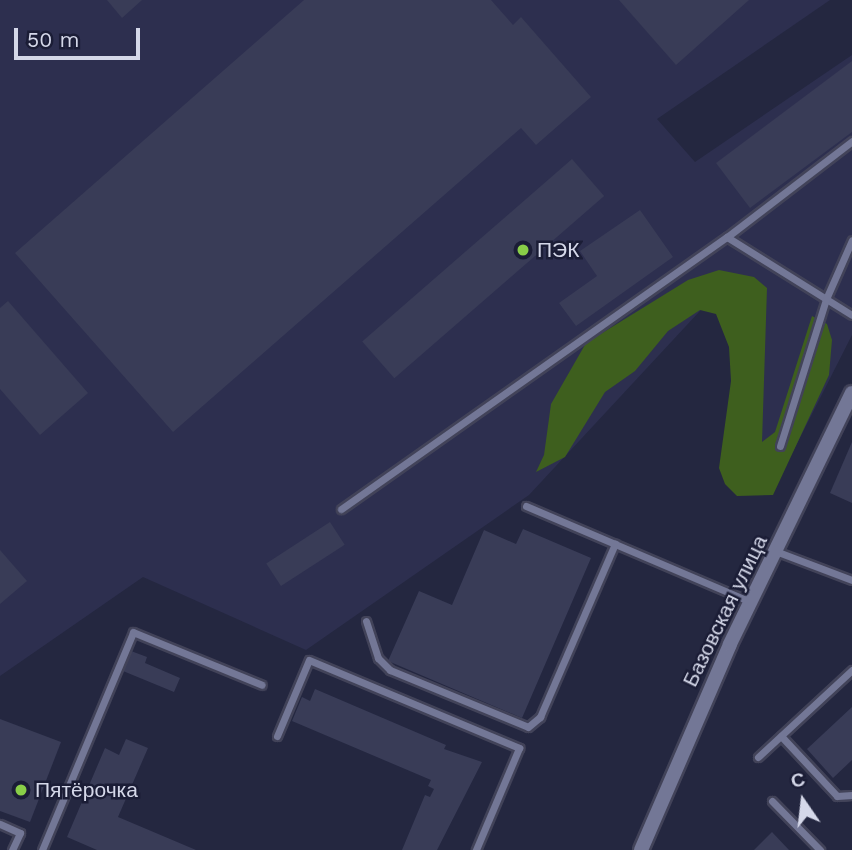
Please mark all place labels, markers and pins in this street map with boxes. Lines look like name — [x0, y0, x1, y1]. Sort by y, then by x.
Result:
place label: ПЭК — [537, 237, 579, 263]
marker: ПЭК — [515, 242, 531, 258]
place label: Пятёрочка — [35, 777, 138, 803]
marker: Пятёрочка — [13, 782, 29, 798]

